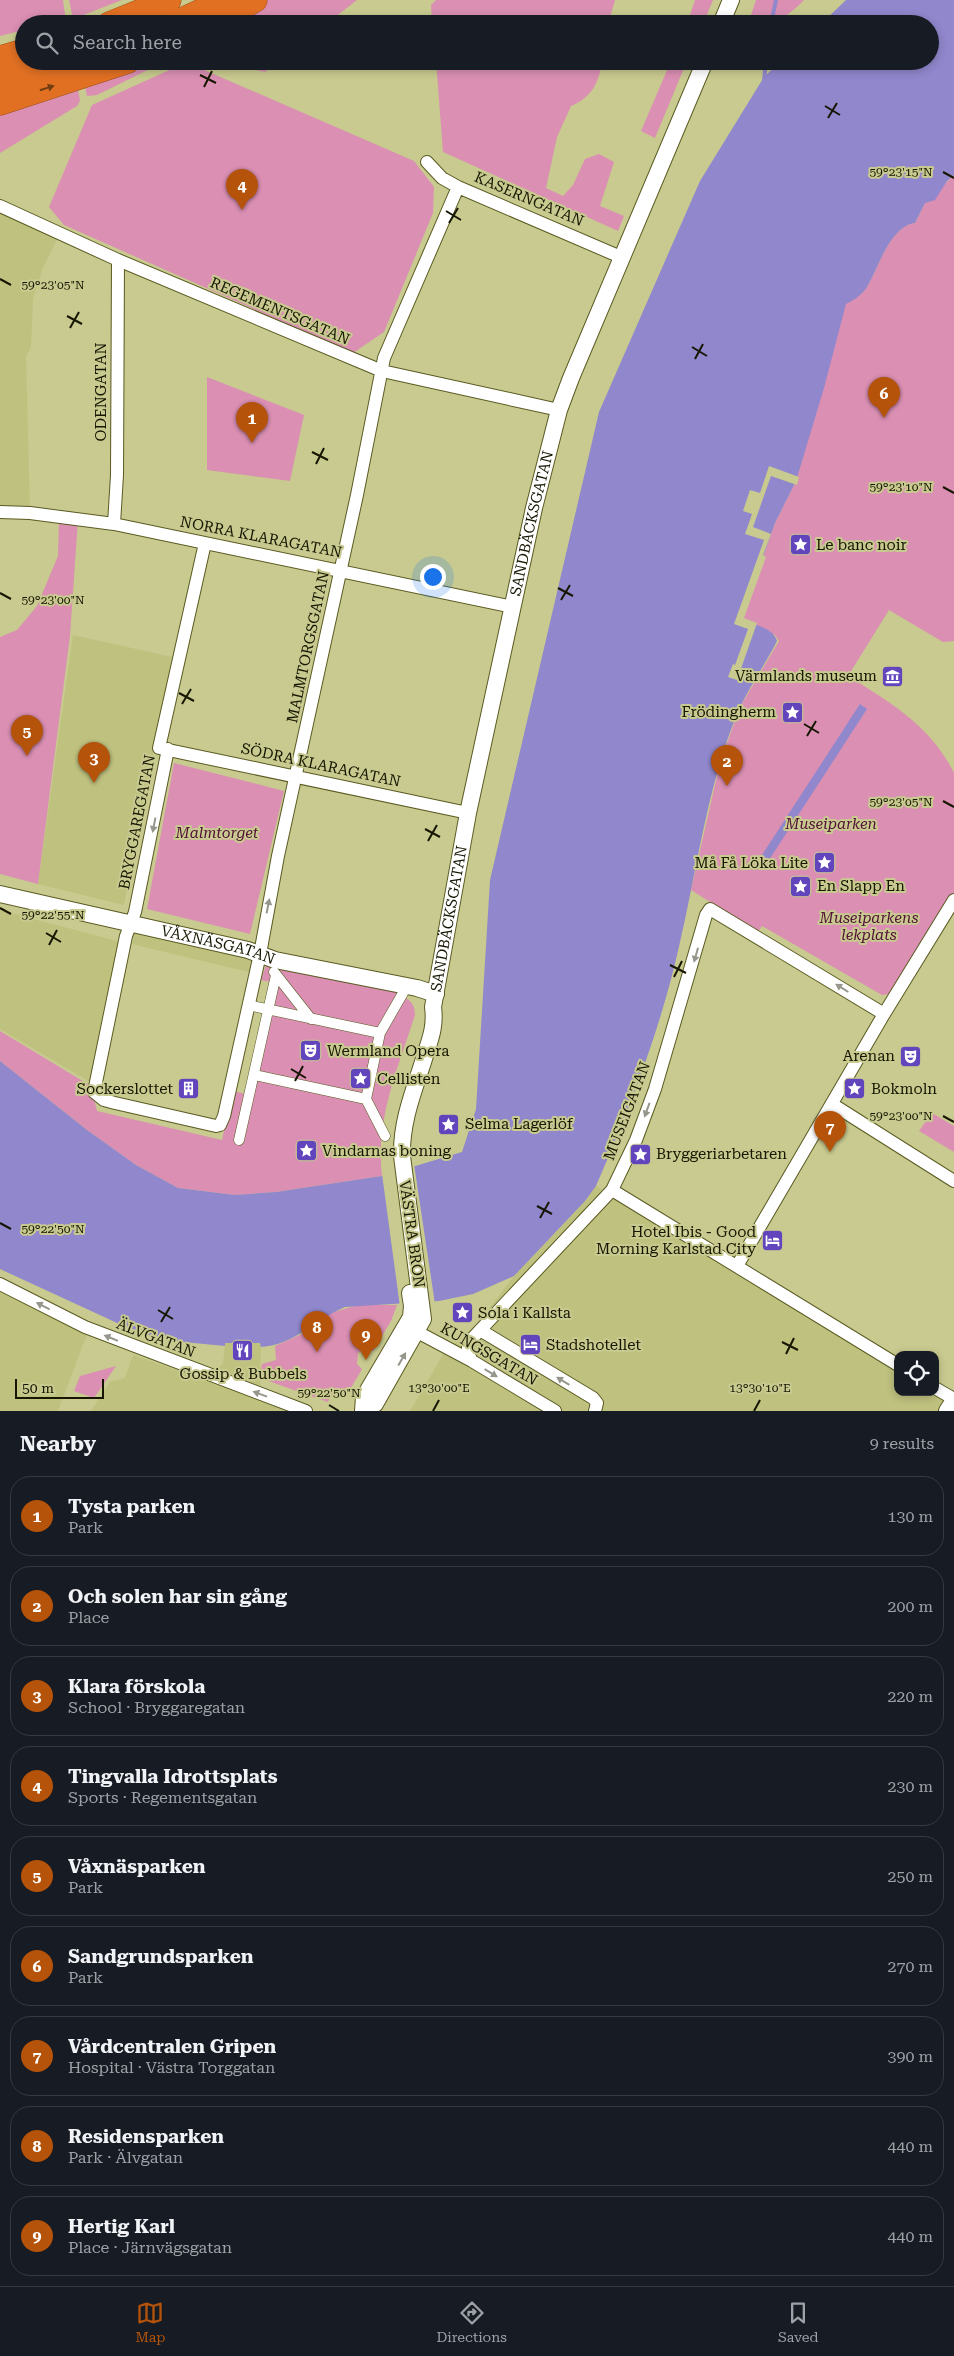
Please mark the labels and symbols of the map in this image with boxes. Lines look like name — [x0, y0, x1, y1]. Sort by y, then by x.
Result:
one-way arrow — [39, 84, 54, 91]
text: 59°23'15"N — [869, 165, 933, 179]
street label: KASERNGATAN — [472, 168, 586, 230]
pin: 4 — [226, 169, 258, 210]
street label: REGEMENTSGATAN — [208, 273, 352, 349]
text: 59°23'05"N — [21, 278, 85, 292]
street label: ODENGATAN — [92, 343, 110, 441]
pin: 6 — [868, 377, 900, 418]
pin: 1 — [236, 402, 268, 443]
street label: SANDBÄCKSGATAN — [506, 449, 557, 597]
text: 59°23'10"N — [869, 480, 933, 494]
street label: NORRA KLARAGATAN — [179, 512, 343, 562]
place icon: Le banc noir — [788, 533, 812, 557]
place label: Le banc noir — [816, 536, 907, 554]
your location — [420, 564, 446, 590]
street label: MALMTORGSGATAN — [283, 569, 333, 725]
text: 59°23'00"N — [21, 593, 85, 607]
museum icon: Värmlands museum — [881, 664, 905, 688]
place label: Värmlands museum — [735, 667, 877, 685]
place icon: Frödingherm — [780, 700, 804, 724]
place label: Frödingherm — [682, 703, 776, 721]
pin: 5 — [11, 715, 43, 756]
street label: SÖDRA KLARAGATAN — [240, 739, 402, 791]
pin: 3 — [78, 742, 110, 783]
pin: 2 — [711, 745, 743, 786]
street label: BRYGGAREGATAN — [115, 753, 159, 891]
text: 59°23'05"N — [869, 795, 933, 809]
park label: Museiparken — [784, 815, 877, 833]
one-way arrow — [149, 817, 157, 833]
park label: Malmtorget — [175, 824, 259, 842]
street label: SANDBÄCKSGATAN — [427, 844, 471, 993]
place icon: Må Få Löka Lite — [812, 851, 836, 875]
place label: Må Få Löka Lite — [695, 854, 808, 872]
place icon: En Slapp En — [789, 874, 813, 898]
place label: En Slapp En — [817, 877, 905, 895]
one-way arrow — [265, 898, 273, 914]
text: 59°22'55"N — [21, 908, 85, 922]
park label: Museiparkens lekplats — [819, 909, 918, 944]
street label: VÅXNÄSGATAN — [159, 922, 278, 968]
one-way arrow — [691, 948, 699, 963]
one-way arrow — [836, 984, 849, 993]
theatre icon: Wermland Opera — [299, 1039, 323, 1063]
place label: Wermland Opera — [327, 1042, 449, 1060]
theatre icon: Arenan — [899, 1044, 923, 1068]
place label: Arenan — [843, 1047, 895, 1065]
street label: MUSEIGATAN — [600, 1059, 654, 1163]
place icon: Cellisten — [349, 1067, 373, 1091]
place label: Cellisten — [377, 1070, 441, 1088]
building icon: Sockerslottet — [177, 1077, 201, 1101]
place icon: Bokmoln — [843, 1077, 867, 1101]
place label: Sockerslottet — [76, 1080, 173, 1098]
place label: Bokmoln — [871, 1080, 937, 1098]
one-way arrow — [643, 1103, 650, 1118]
text: 59°23'00"N — [869, 1109, 933, 1123]
pin: 7 — [814, 1111, 846, 1152]
place icon: Selma Lagerlöf — [437, 1112, 461, 1136]
place label: Selma Lagerlöf — [465, 1115, 574, 1133]
place icon: Vindarnas boning — [294, 1139, 318, 1163]
place label: Vindarnas boning — [322, 1142, 452, 1160]
place icon: Bryggeriarbetaren — [628, 1142, 652, 1166]
place label: Bryggeriarbetaren — [656, 1145, 787, 1163]
street label: VÄSTRA BRON — [396, 1179, 428, 1289]
text: 59°22'50"N — [21, 1222, 85, 1236]
place label: Hotel Ibis - Good Morning Karlstad City — [596, 1223, 756, 1258]
hotel icon: Hotel Ibis - Good Morning Karlstad City — [760, 1229, 784, 1253]
place icon: Sola i Kallsta — [450, 1301, 474, 1325]
one-way arrow — [35, 1302, 50, 1310]
place label: Sola i Kallsta — [478, 1304, 571, 1322]
pin: 8 — [301, 1311, 333, 1352]
street label: ÄLVGATAN — [114, 1315, 198, 1361]
pin: 9 — [350, 1319, 382, 1360]
street label: KUNGSGATAN — [437, 1319, 541, 1389]
hotel icon: Stadshotellet — [518, 1333, 542, 1357]
one-way arrow — [103, 1334, 118, 1342]
place label: Stadshotellet — [546, 1336, 641, 1354]
restaurant icon: Gossip & Bubbels — [231, 1339, 255, 1363]
one-way arrow — [397, 1352, 406, 1365]
place label: Gossip & Bubbels — [179, 1365, 307, 1383]
one-way arrow — [484, 1368, 497, 1377]
scale bar — [15, 1376, 104, 1399]
one-way arrow — [557, 1376, 570, 1385]
text: 13°30'00"E — [408, 1381, 470, 1395]
text: 13°30'10"E — [729, 1381, 791, 1395]
text: 59°22'50"N — [297, 1386, 361, 1400]
one-way arrow — [252, 1390, 267, 1398]

